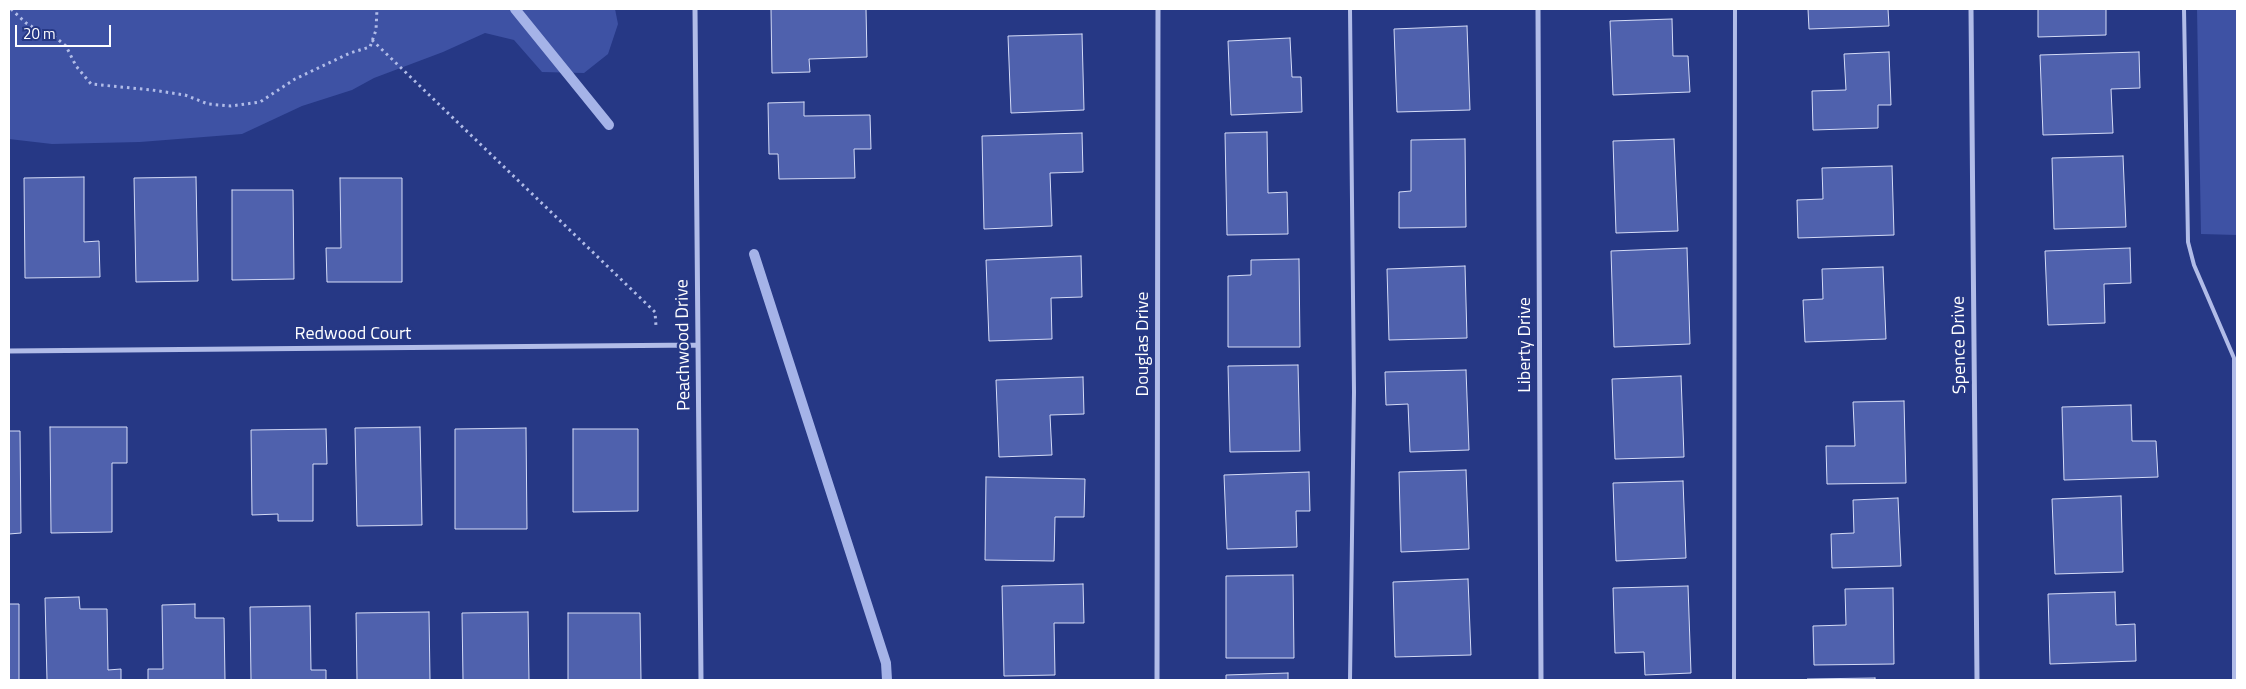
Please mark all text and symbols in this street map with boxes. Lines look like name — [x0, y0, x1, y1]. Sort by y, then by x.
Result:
scale bar — [18, 15, 114, 47]
text: 20 m — [23, 22, 56, 45]
street label: Peachwood Drive — [672, 279, 696, 411]
street label: Douglas Drive — [1133, 292, 1155, 396]
street label: Spence Drive — [1948, 296, 1972, 394]
street label: Liberty Drive — [1515, 297, 1537, 393]
street label: Redwood Court — [295, 324, 411, 346]

